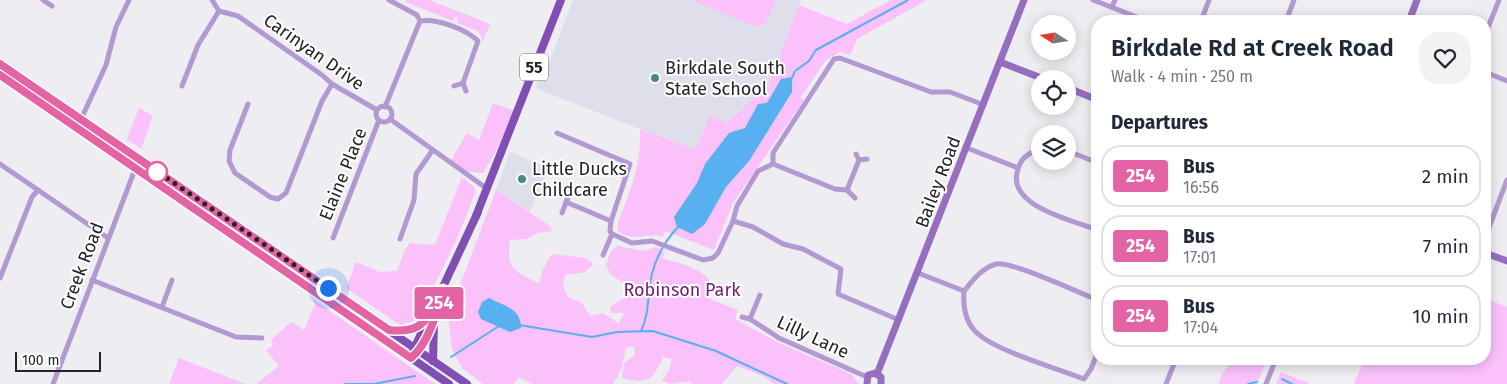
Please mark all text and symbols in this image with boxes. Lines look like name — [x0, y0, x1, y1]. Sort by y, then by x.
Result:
street label: Carinyan Drive — [259, 9, 369, 95]
north arrow — [1031, 15, 1076, 60]
map controls — [1031, 15, 1076, 170]
button: heart — [1419, 32, 1471, 84]
text: Birkdale Rd at Creek Road — [1111, 34, 1394, 62]
road number: 55 — [520, 54, 548, 80]
place label: Birkdale South State School — [665, 57, 785, 100]
text: Walk · 4 min · 250 m — [1111, 67, 1253, 86]
button: locate — [1031, 70, 1076, 115]
marker: Birkdale South State School — [649, 72, 661, 84]
text: Departures — [1111, 111, 1208, 134]
street label: Elaine Place — [314, 124, 372, 224]
button: layers — [1031, 125, 1076, 170]
street label: Bailey Road — [911, 133, 965, 231]
text: Bus — [1183, 155, 1215, 178]
place label: Little Ducks Childcare — [532, 158, 627, 201]
unlabelled marker — [146, 161, 168, 183]
text: 254 — [1126, 165, 1155, 187]
text: 2 min — [1422, 165, 1469, 188]
marker: Little Ducks Childcare — [516, 173, 528, 185]
text: 16:56 — [1183, 178, 1219, 197]
street label: Creek Road — [55, 219, 109, 313]
text: Bus — [1183, 225, 1215, 248]
text: 254 — [1126, 235, 1155, 257]
text: 7 min — [1423, 235, 1469, 258]
text: 17:01 — [1183, 248, 1216, 267]
your location — [316, 276, 341, 301]
park label: Robinson Park — [623, 279, 741, 301]
line badge: 254 — [410, 287, 468, 319]
text: 254 — [424, 292, 454, 314]
text: Bus — [1183, 295, 1215, 318]
text: 254 — [1126, 305, 1155, 327]
text: 10 min — [1412, 305, 1469, 328]
street label: Lilly Lane — [773, 311, 853, 363]
text: 17:04 — [1183, 318, 1218, 337]
scale bar — [15, 349, 101, 372]
text: 100 m — [22, 352, 59, 369]

